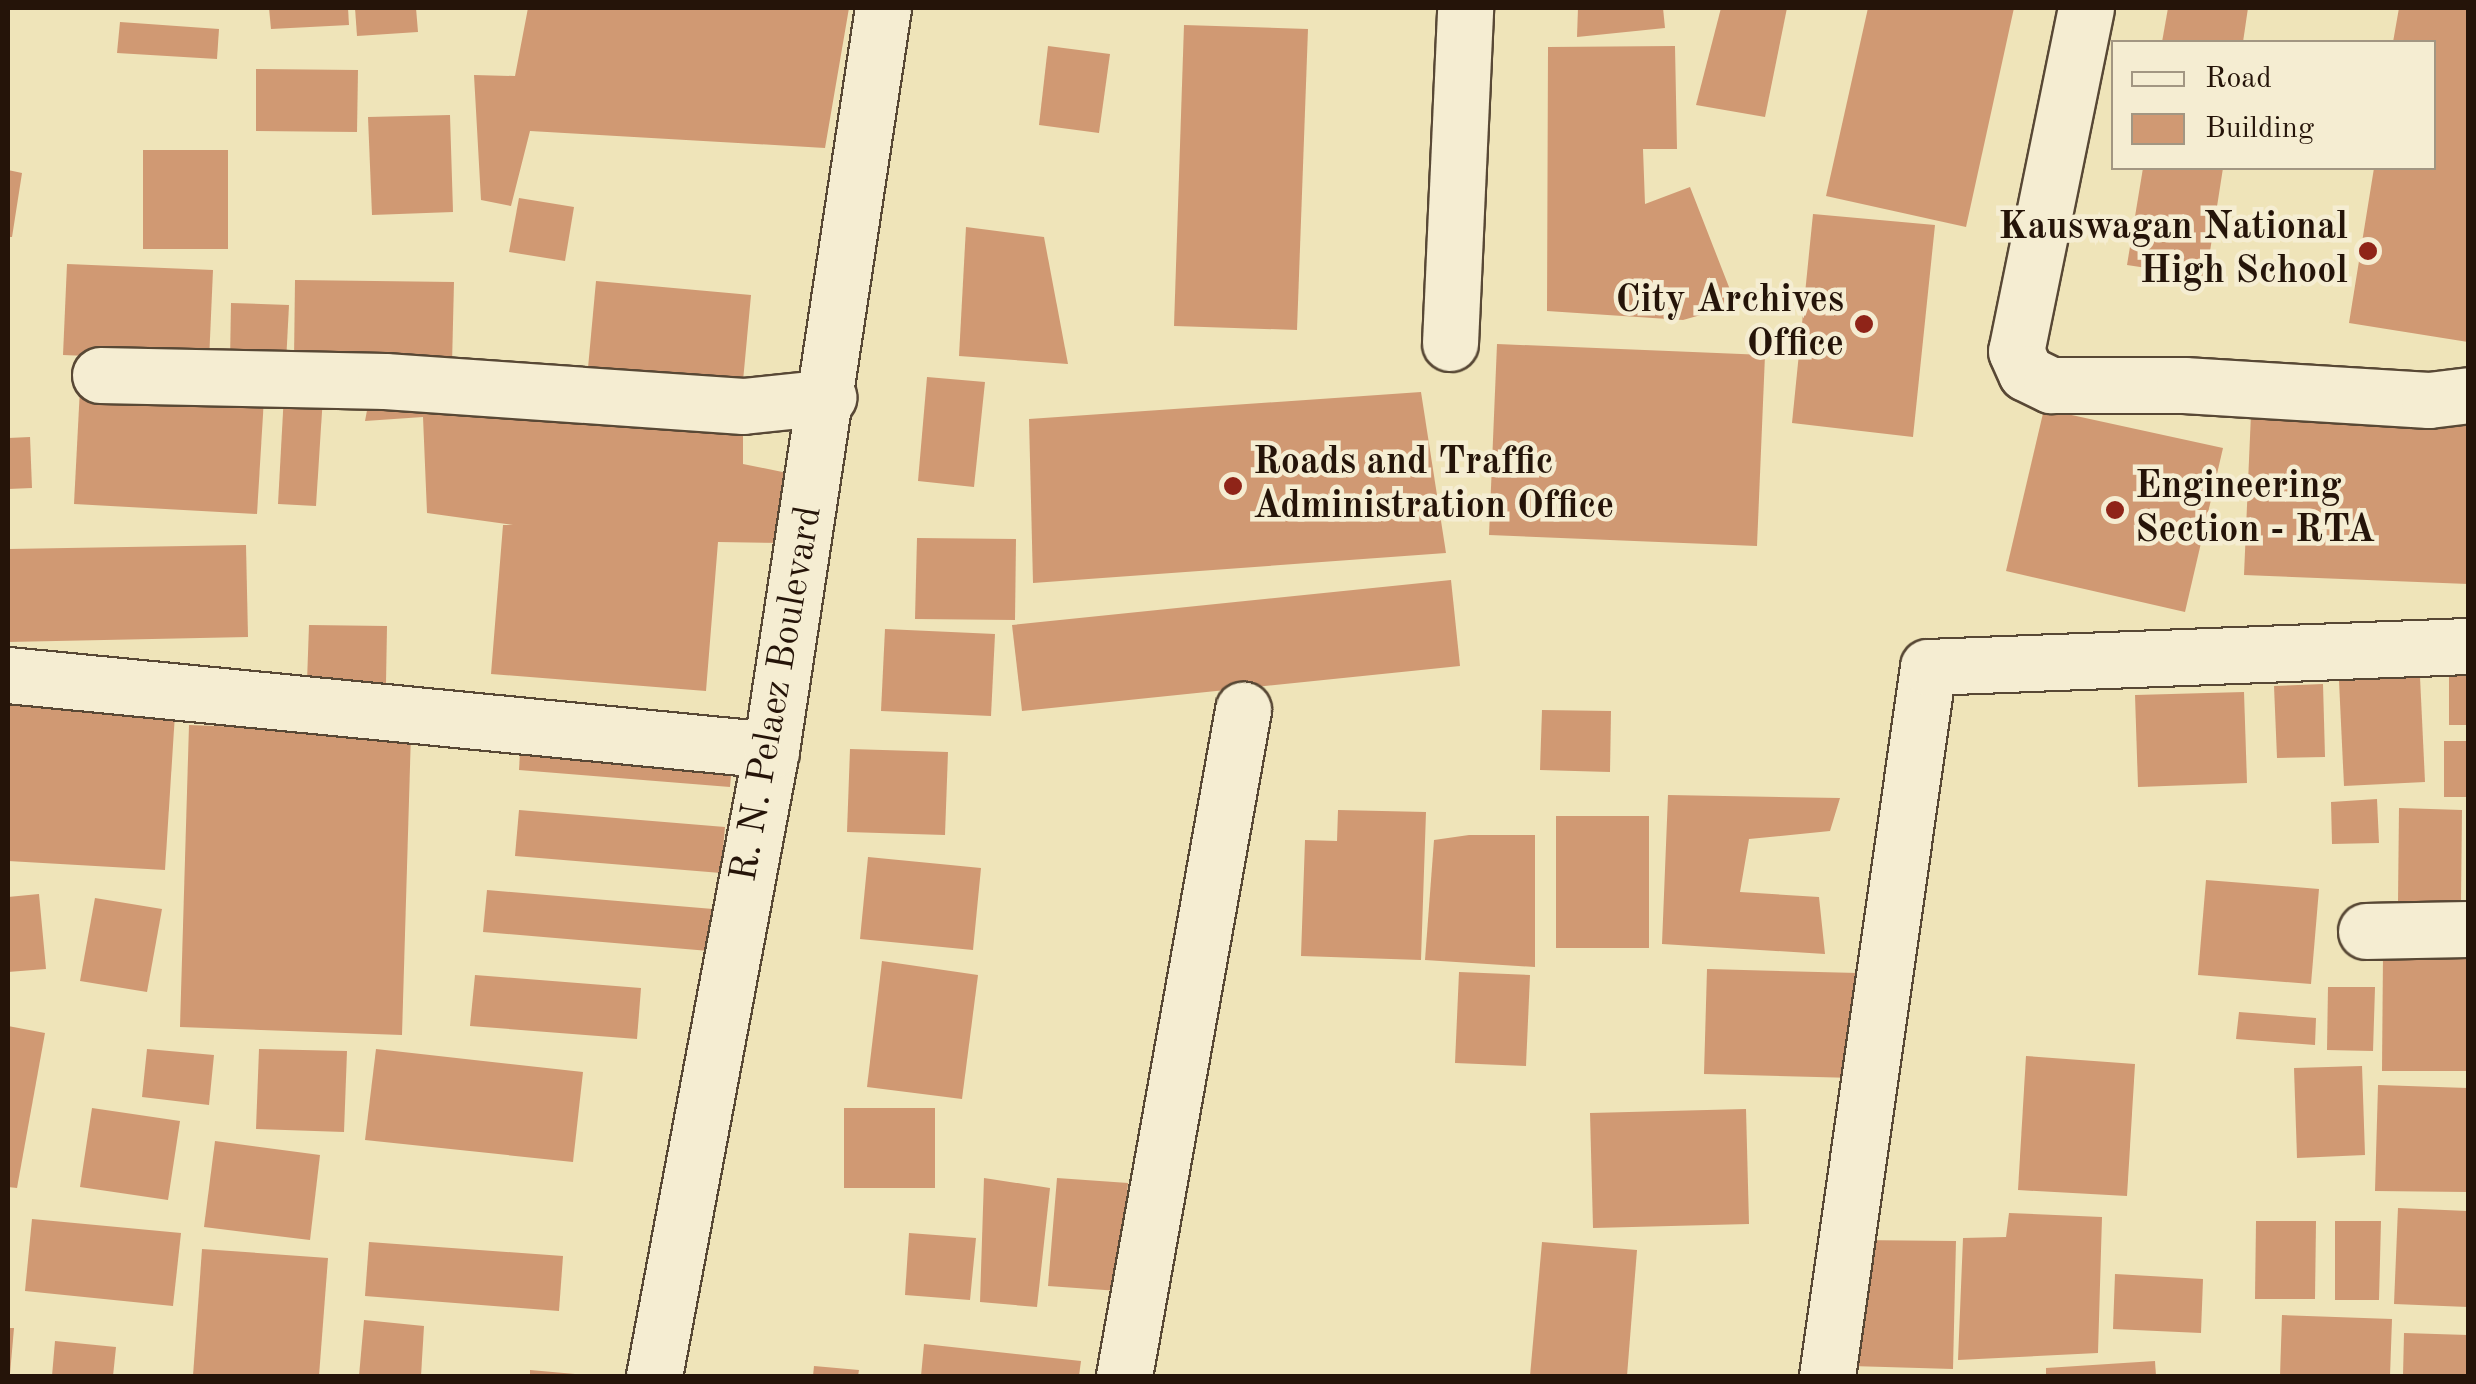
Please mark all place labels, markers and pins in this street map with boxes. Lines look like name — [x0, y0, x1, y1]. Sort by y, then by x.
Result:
place label: Kauswagan National High School — [1998, 206, 2348, 296]
marker: Kauswagan National High School — [2357, 240, 2379, 262]
place label: City Archives Office — [1616, 279, 1844, 368]
marker: City Archives Office — [1853, 313, 1875, 335]
place label: Roads and Traffic Administration Office — [1253, 441, 1614, 530]
place label: Engineering Section - RTA — [2135, 465, 2375, 554]
marker: Roads and Traffic Administration Office — [1222, 475, 1244, 497]
marker: Engineering Section - RTA — [2104, 499, 2126, 521]

